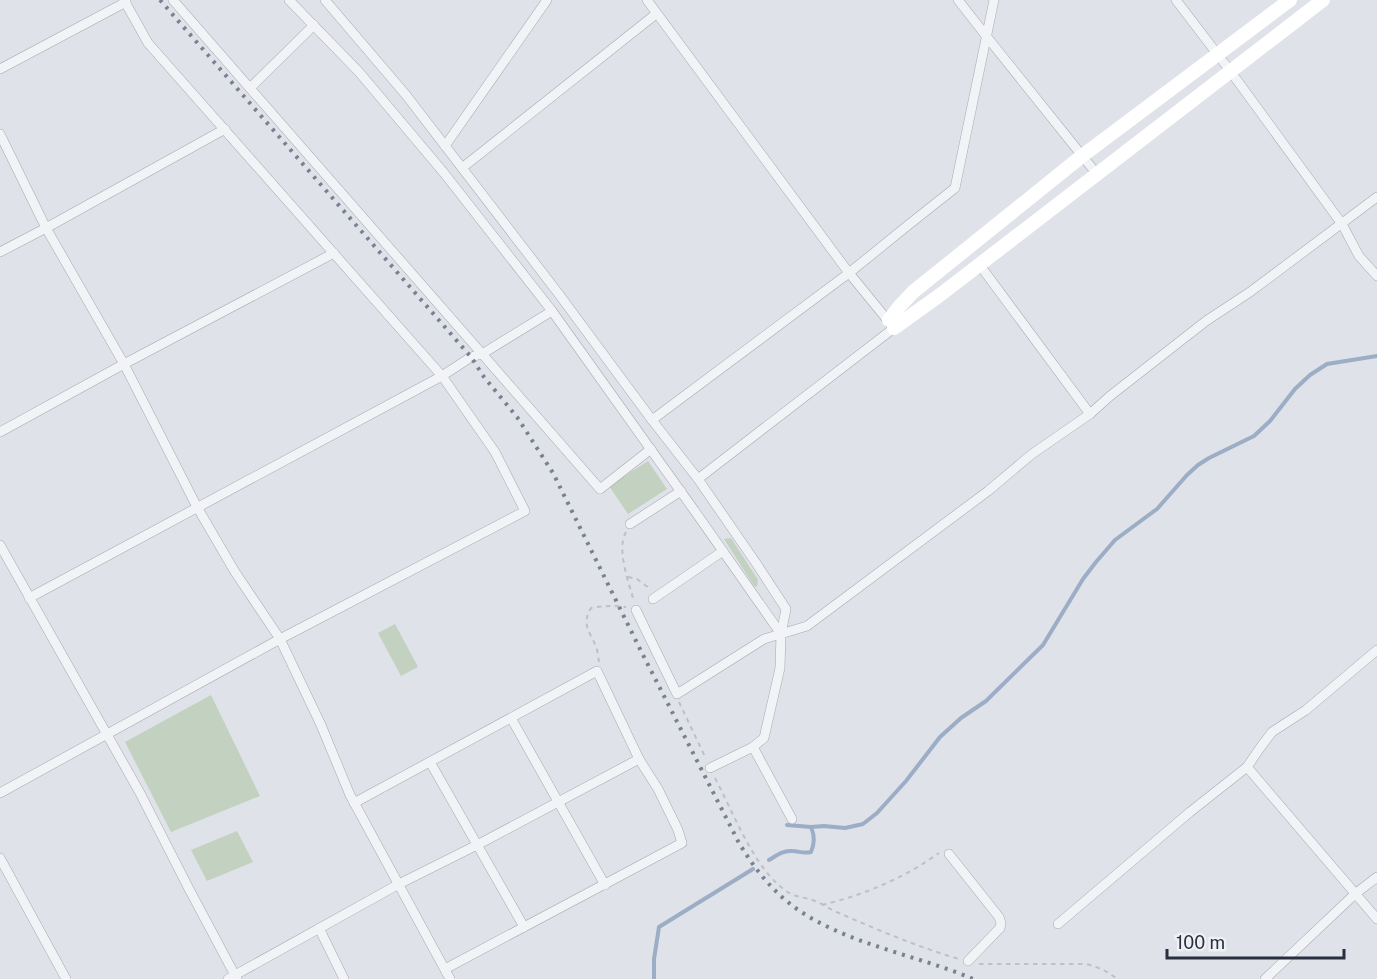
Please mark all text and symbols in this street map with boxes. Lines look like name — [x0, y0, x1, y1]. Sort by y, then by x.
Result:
scale bar — [1167, 922, 1344, 960]
text: 100 m — [1176, 932, 1225, 953]

